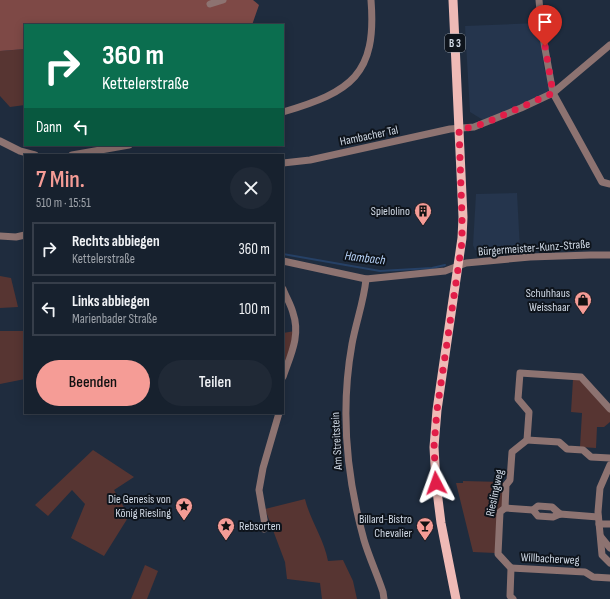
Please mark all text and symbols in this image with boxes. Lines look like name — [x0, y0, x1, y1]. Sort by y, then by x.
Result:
pin — [528, 5, 562, 46]
icon: arrive — [534, 11, 556, 33]
road number: B 3 — [445, 34, 465, 52]
text: 360 m — [102, 39, 164, 72]
icon: right — [36, 40, 88, 92]
text: Kettelerstraße — [102, 73, 189, 94]
icon: left — [70, 116, 92, 138]
text: Dann — [36, 118, 62, 137]
street label: Hambacher Tal — [339, 123, 399, 149]
text: 7 Min. — [36, 165, 85, 194]
button: close — [230, 167, 272, 209]
text: 510 m · 15:51 — [36, 195, 91, 211]
building icon: Spielolino — [413, 201, 433, 226]
place label: Spielolino — [371, 204, 410, 219]
text: Rechts abbiegen — [72, 232, 160, 251]
street label: Bürgermeister-Kunz-Straße — [477, 237, 591, 259]
icon: right — [38, 238, 60, 260]
text: 360 m — [238, 240, 270, 259]
water label: Hambach — [344, 248, 387, 269]
text: Kettelerstraße — [72, 251, 135, 267]
place label: Schuhhaus Weisshaar — [526, 286, 571, 315]
shop icon: Schuhhaus Weisshaar — [573, 290, 593, 315]
text: Links abbiegen — [72, 292, 150, 311]
icon: left — [38, 298, 60, 320]
text: 100 m — [239, 300, 270, 319]
text: Marienbader Straße — [72, 311, 157, 327]
button: Beenden — [36, 360, 150, 406]
button: Teilen — [158, 360, 272, 406]
street label: Am Streitstein — [328, 412, 346, 471]
position arrow — [415, 462, 457, 504]
street label: Rieslingweg — [483, 468, 507, 518]
place label: Die Genesis von König Riesling — [108, 492, 171, 521]
place icon: Die Genesis von König Riesling — [174, 496, 194, 521]
place label: Billard-Bistro Chevalier — [359, 512, 413, 541]
place icon: Rebsorten — [216, 516, 236, 541]
bar icon: Billard-Bistro Chevalier — [415, 516, 435, 541]
place label: Rebsorten — [239, 519, 281, 534]
street label: Willbacherweg — [520, 550, 580, 568]

